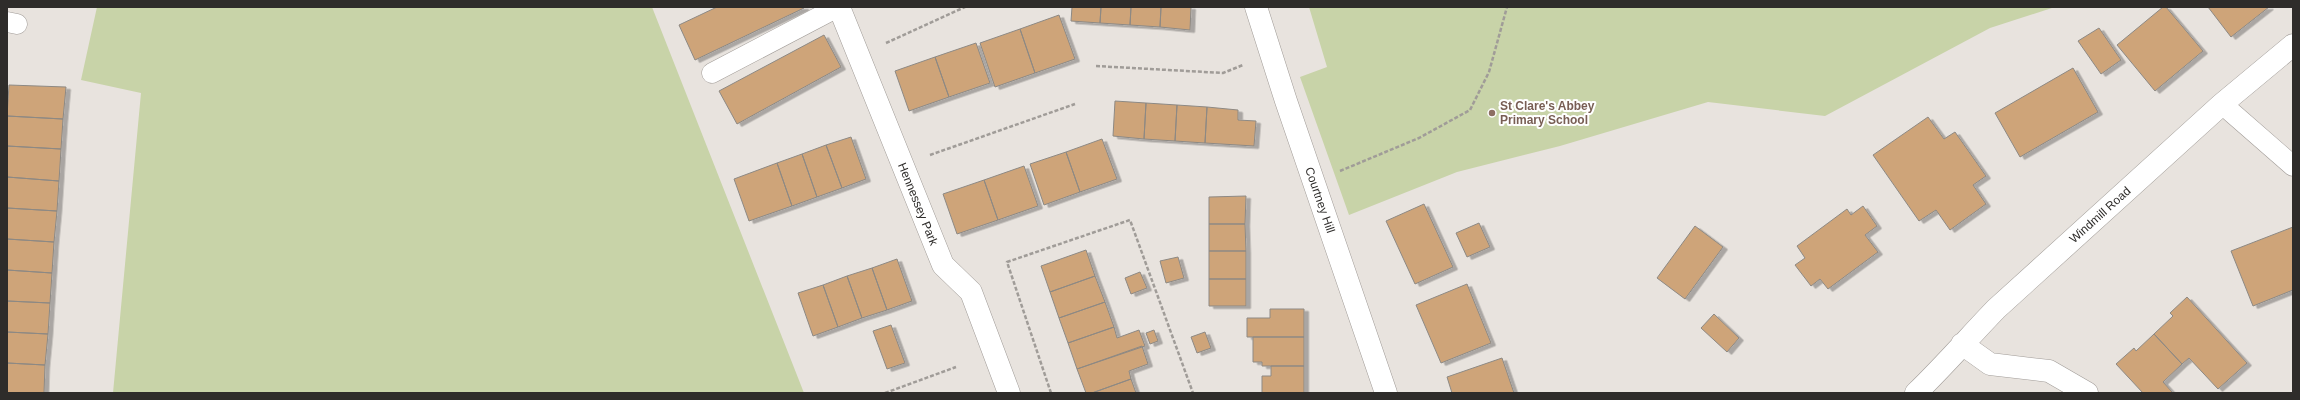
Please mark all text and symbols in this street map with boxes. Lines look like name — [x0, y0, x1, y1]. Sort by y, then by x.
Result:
place label: St Clare's Abbey Primary School — [1500, 99, 1595, 127]
marker: St Clare's Abbey Primary School — [1487, 108, 1497, 118]
street label: Hennessey Park — [895, 161, 941, 248]
street label: Courtney Hill — [1302, 165, 1338, 235]
street label: Windmill Road — [2067, 184, 2133, 246]

